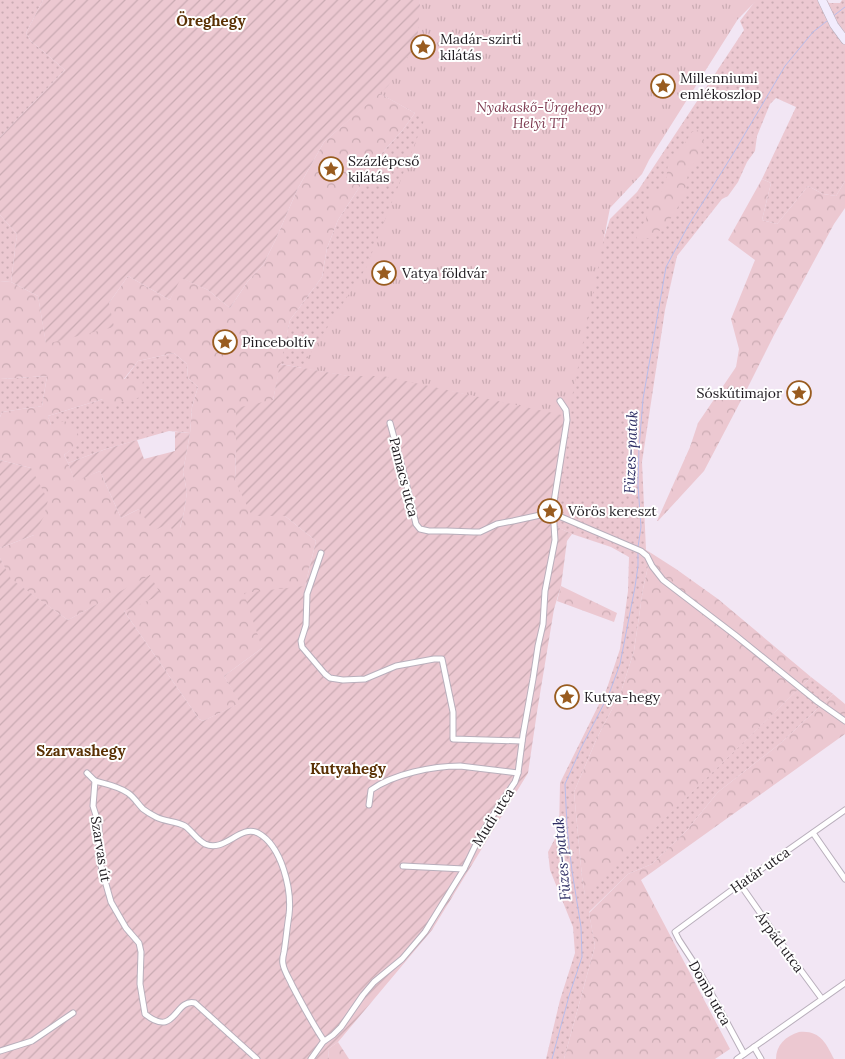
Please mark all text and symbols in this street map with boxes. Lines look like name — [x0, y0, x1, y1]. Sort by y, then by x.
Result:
district label: Öreghegy — [176, 11, 246, 30]
place label: Madár-szirti kilátás — [440, 30, 522, 64]
place icon: Madár-szirti kilátás — [410, 34, 436, 60]
place label: Millenniumi emlékoszlop — [680, 69, 761, 103]
place icon: Millenniumi emlékoszlop — [650, 73, 676, 99]
park label: Nyakaskő-Ürgehegy Helyi TT — [476, 98, 604, 132]
place label: Százlépcső kilátás — [348, 152, 419, 186]
place icon: Százlépcső kilátás — [318, 156, 344, 182]
place icon: Vatya földvár — [371, 260, 397, 286]
place label: Vatya földvár — [401, 264, 487, 282]
place icon: Pinceboltív — [212, 329, 238, 355]
place label: Pinceboltív — [242, 333, 315, 351]
place icon: Sóskútimajor — [786, 380, 812, 406]
place label: Sóskútimajor — [697, 384, 782, 402]
water label: Füzes-patak — [620, 410, 641, 494]
street label: Pamacs utca — [385, 435, 423, 519]
place icon: Vörös kereszt — [537, 498, 563, 524]
place label: Vörös kereszt — [567, 502, 657, 520]
place icon: Kutya-hegy — [554, 684, 580, 710]
place label: Kutya-hegy — [584, 688, 661, 706]
district label: Szarvashegy — [36, 741, 126, 760]
district label: Kutyahegy — [310, 759, 387, 778]
street label: Mudi utca — [468, 784, 518, 850]
street label: Szarvas út — [87, 815, 115, 884]
water label: Füzes-patak — [548, 817, 575, 901]
street label: Határ utca — [727, 843, 793, 897]
street label: Árpád utca — [751, 907, 808, 976]
street label: Domb utca — [685, 957, 735, 1029]

